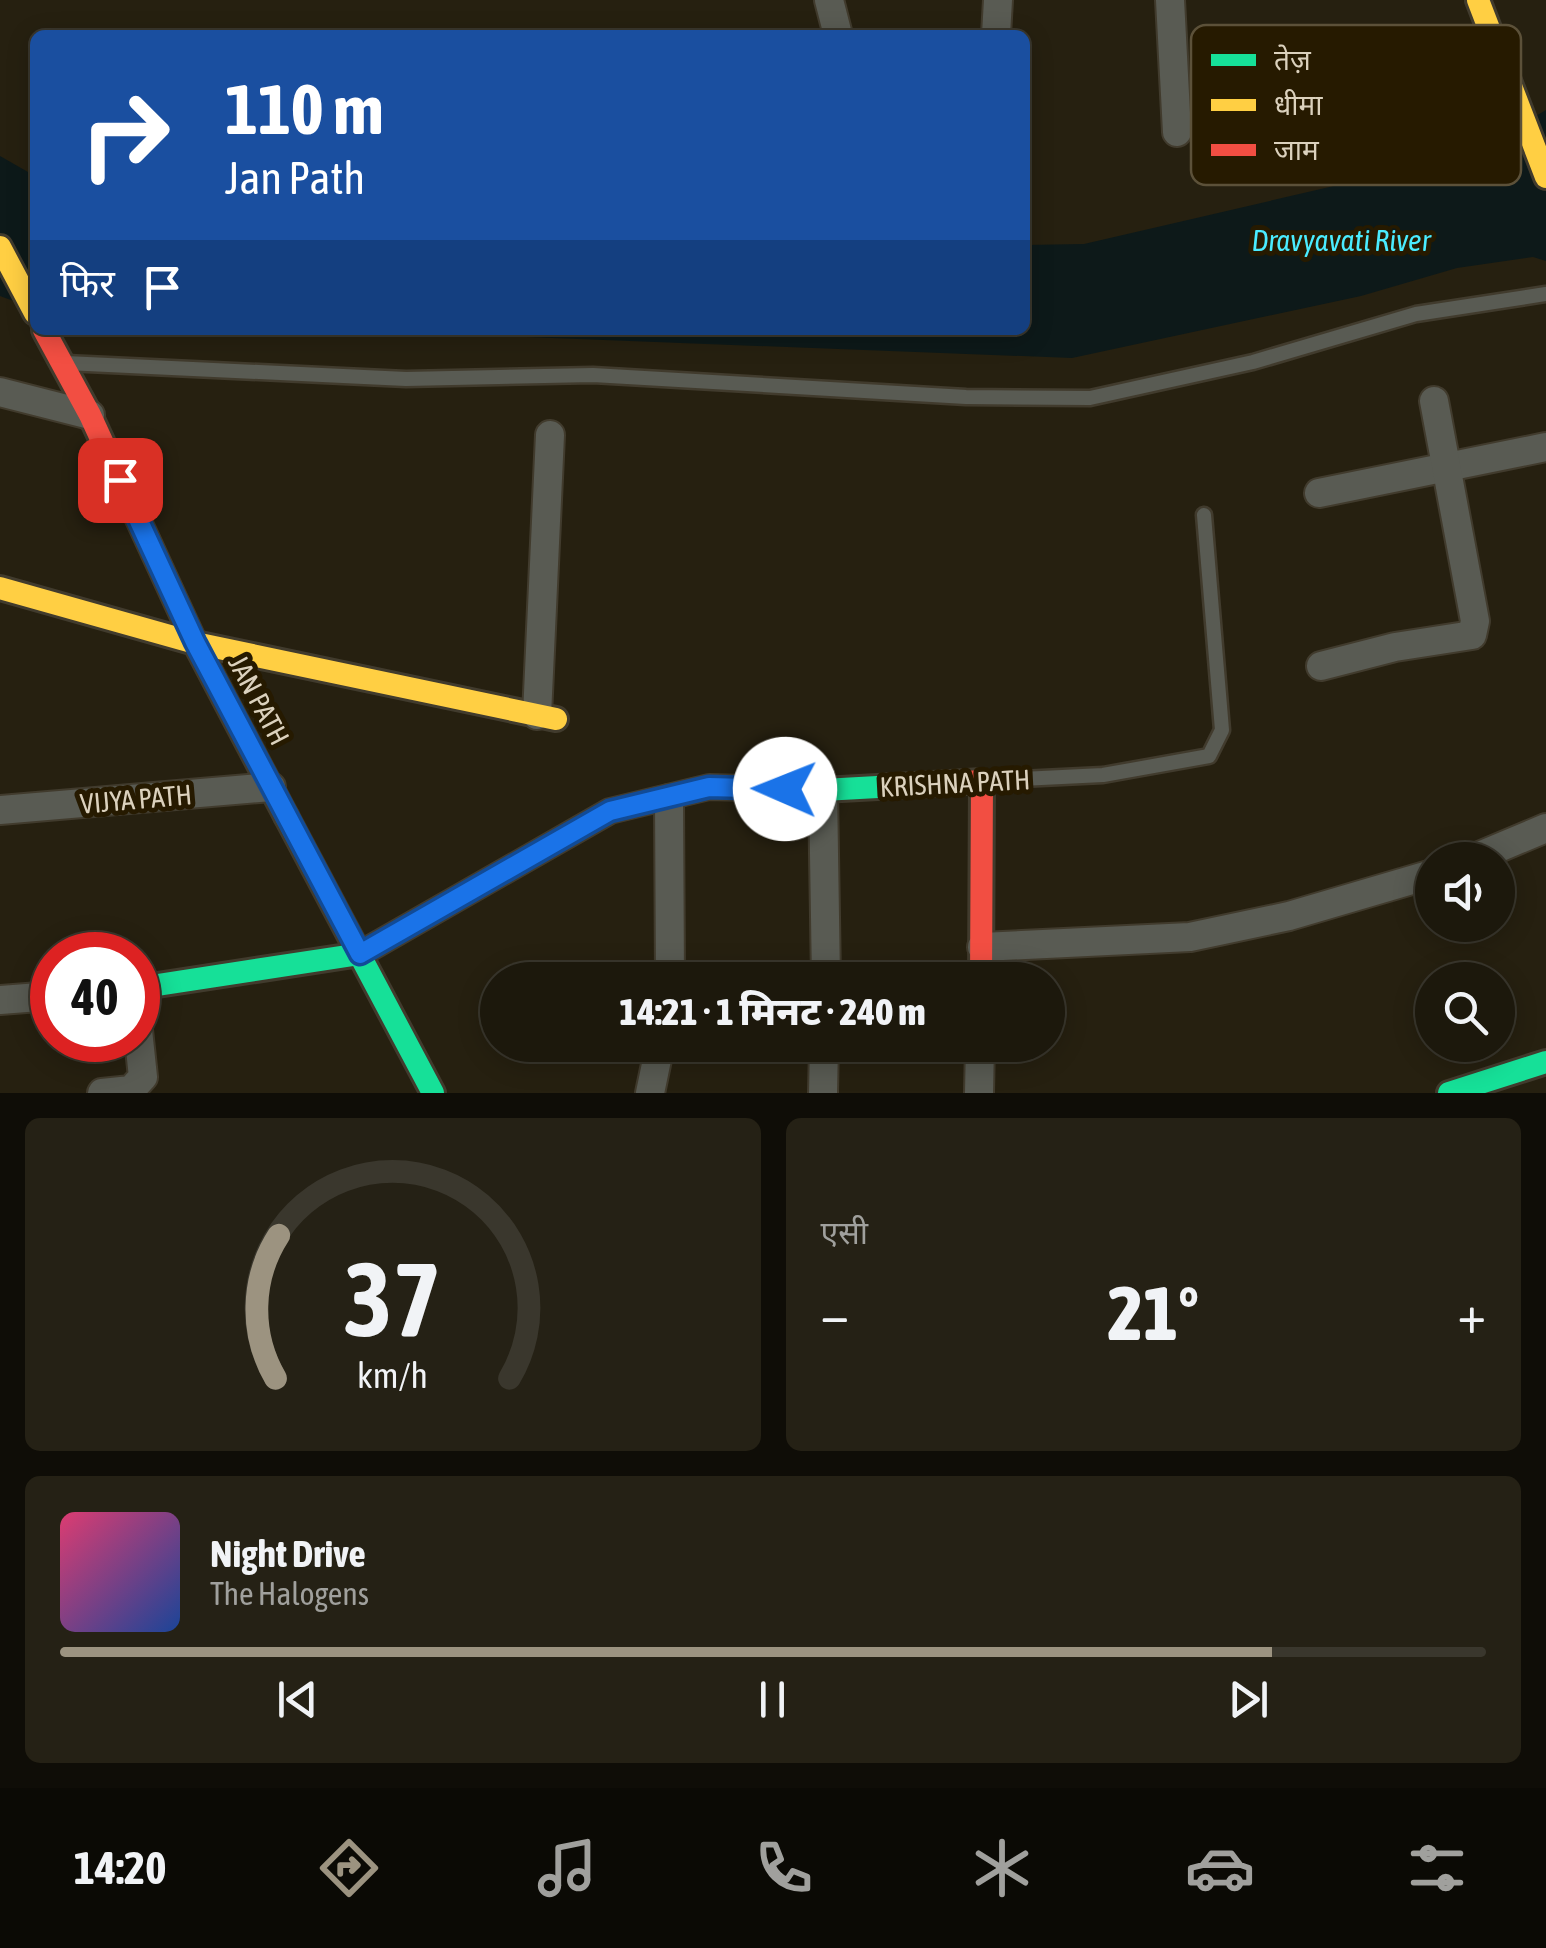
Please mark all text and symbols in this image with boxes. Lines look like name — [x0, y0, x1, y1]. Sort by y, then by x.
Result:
legend — [1191, 25, 1521, 185]
text: तेज़ — [1274, 44, 1312, 76]
text: 110 m — [225, 69, 384, 149]
icon: right — [60, 70, 190, 200]
text: धीमा — [1274, 89, 1323, 121]
text: जाम — [1274, 134, 1320, 166]
text: Jan Path — [225, 152, 365, 204]
water label: Dravyavati River — [1251, 223, 1432, 257]
icon: arrive — [135, 260, 190, 315]
text: फिर — [60, 262, 115, 305]
pin — [78, 438, 163, 523]
icon: arrive — [93, 453, 148, 508]
street label: JAN PATH — [222, 650, 296, 750]
position arrow — [733, 737, 837, 841]
street label: KRISHNA PATH — [879, 763, 1031, 803]
street label: VIJYA PATH — [79, 778, 193, 820]
map controls — [1415, 842, 1515, 1062]
button: sound — [1415, 842, 1515, 942]
speed limit sign: 40 — [30, 932, 160, 1062]
button: search — [1415, 962, 1515, 1062]
text: 14:21 · 1 मिनट · 240 m — [619, 990, 926, 1033]
text: एसी — [821, 1214, 868, 1251]
text: 37 — [344, 1239, 442, 1358]
text: 21° — [1108, 1270, 1199, 1356]
text: − — [821, 1282, 849, 1345]
text: + — [1457, 1282, 1486, 1345]
text: km/h — [357, 1355, 428, 1396]
text: Night Drive — [210, 1532, 366, 1575]
text: The Halogens — [210, 1575, 369, 1612]
icon: previous — [270, 1672, 325, 1727]
icon: pause — [745, 1672, 800, 1727]
icon: next — [1221, 1672, 1276, 1727]
icon: directions — [314, 1833, 384, 1903]
icon: music — [532, 1833, 602, 1903]
icon: phone — [749, 1833, 819, 1903]
icon: climate — [967, 1833, 1037, 1903]
icon: car — [1185, 1833, 1255, 1903]
icon: filters — [1402, 1833, 1472, 1903]
text: 14:20 — [74, 1842, 166, 1894]

